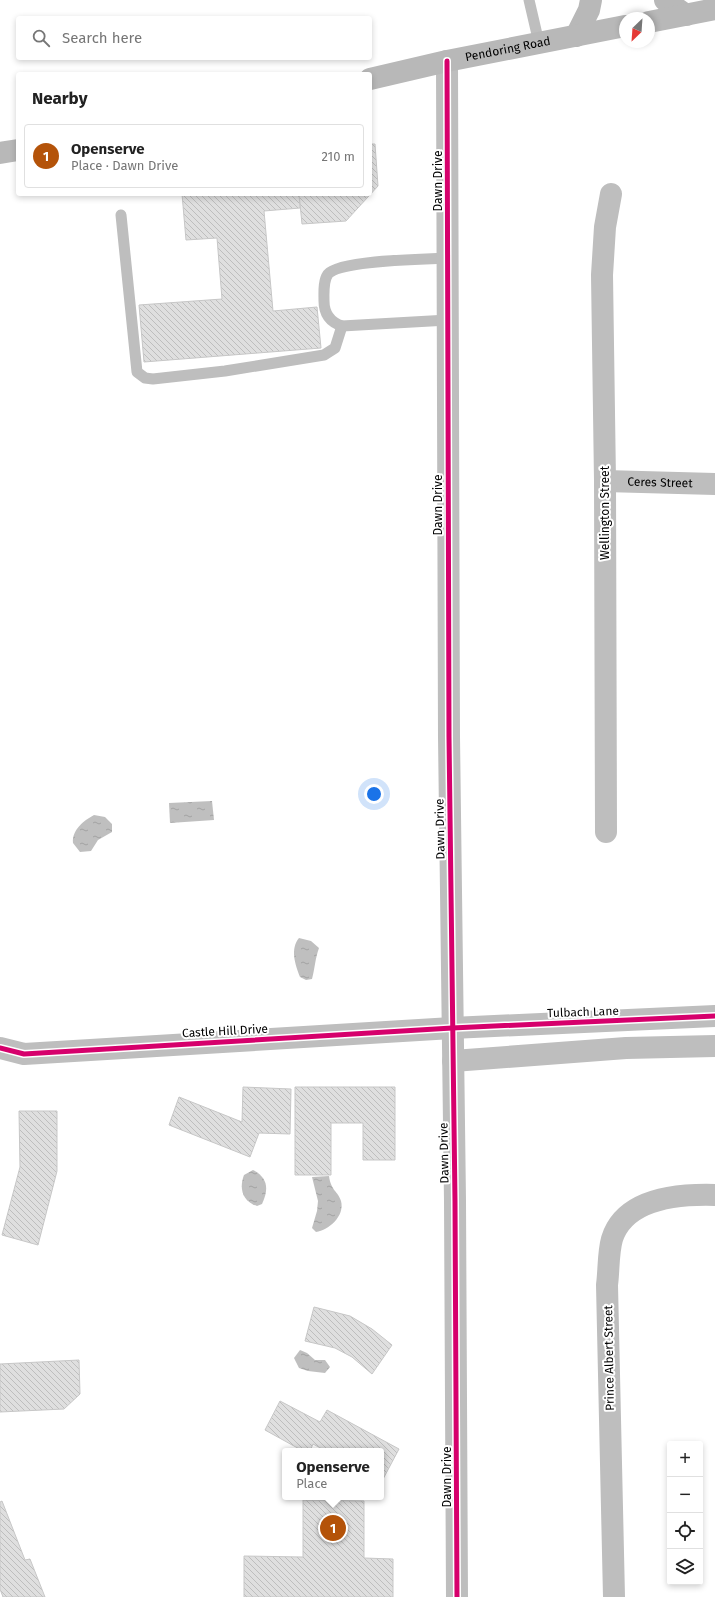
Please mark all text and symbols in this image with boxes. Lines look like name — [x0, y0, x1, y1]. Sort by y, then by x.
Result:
north arrow — [619, 12, 655, 48]
search box — [16, 16, 372, 60]
icon: search — [30, 27, 52, 49]
text: Search here — [62, 29, 142, 47]
street label: Pendoring Road — [464, 34, 552, 64]
text: Nearby — [32, 88, 87, 109]
text: Openserve — [71, 140, 145, 158]
text: 1 — [43, 149, 49, 164]
text: 210 m — [321, 149, 355, 164]
street label: Dawn Drive — [431, 150, 445, 212]
text: Place · Dawn Drive — [71, 158, 178, 173]
street label: Wellington Street — [598, 465, 612, 560]
street label: Dawn Drive — [431, 474, 445, 536]
street label: Ceres Street — [627, 475, 693, 490]
your location — [364, 784, 384, 804]
street label: Dawn Drive — [432, 798, 448, 860]
street label: Tulbach Lane — [547, 1004, 619, 1020]
street label: Castle Hill Drive — [182, 1022, 268, 1040]
street label: Dawn Drive — [436, 1122, 452, 1184]
street label: Prince Albert Street — [601, 1304, 617, 1411]
map controls — [667, 1441, 703, 1585]
button: + — [667, 1441, 703, 1477]
street label: Dawn Drive — [440, 1446, 454, 1508]
popup — [282, 1448, 384, 1500]
text: Openserve — [296, 1458, 370, 1476]
text: Place — [296, 1476, 327, 1491]
button: − — [667, 1477, 703, 1513]
pin: 1 — [320, 1513, 346, 1543]
button: locate — [667, 1513, 703, 1549]
button: layers — [667, 1549, 703, 1585]

